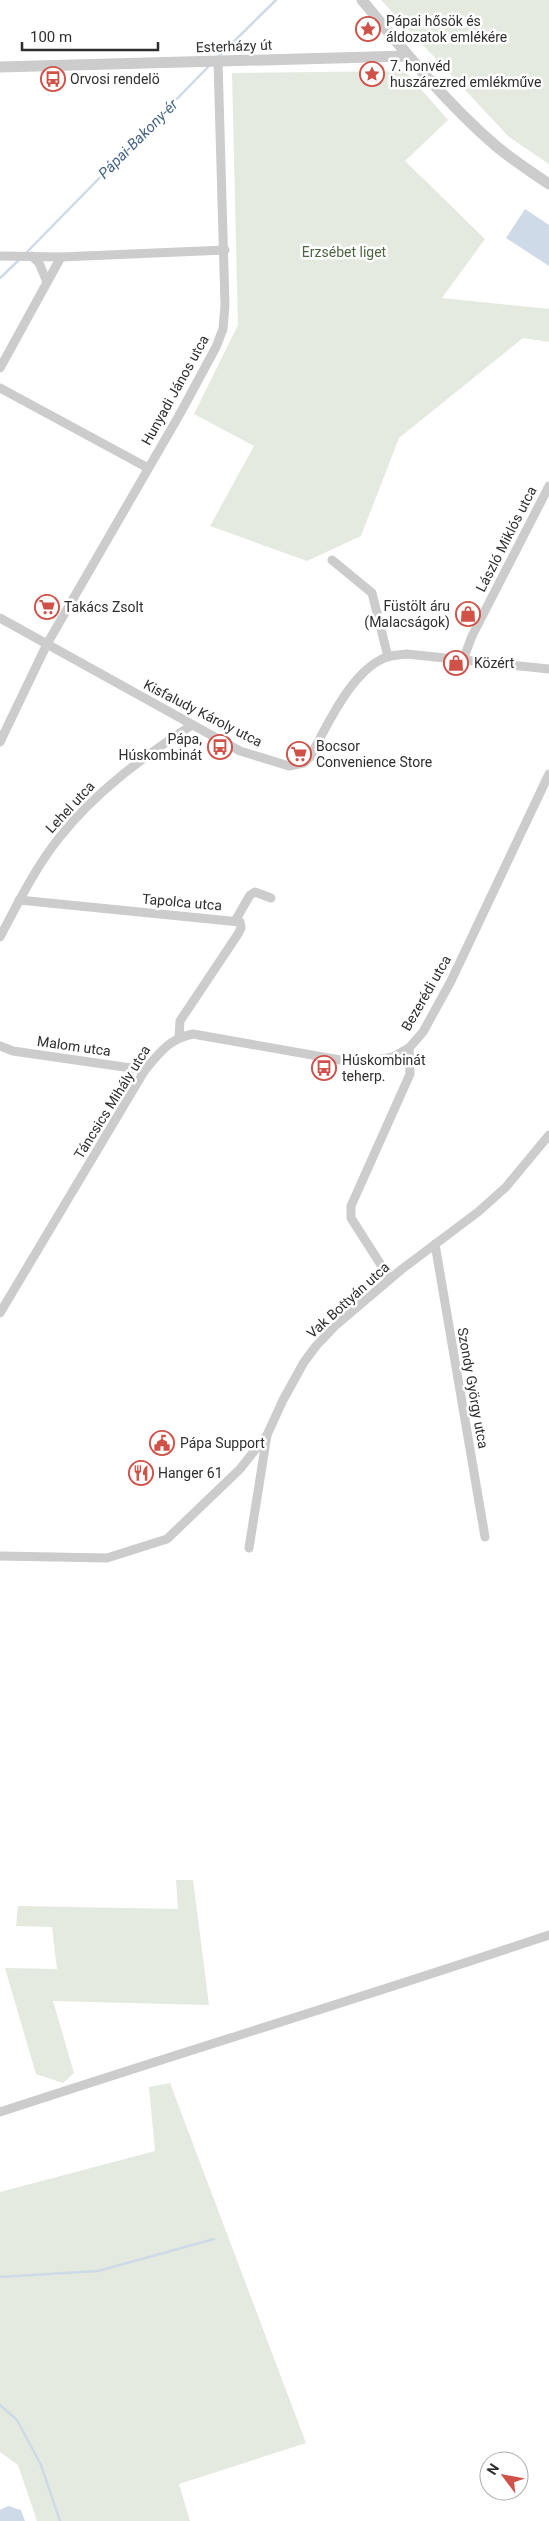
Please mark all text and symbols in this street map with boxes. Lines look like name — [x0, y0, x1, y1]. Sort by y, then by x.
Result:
place label: Pápai hősök és áldozatok emlékére — [386, 13, 507, 45]
place icon: Pápai hősök és áldozatok emlékére — [355, 16, 381, 42]
scale bar — [22, 20, 159, 52]
text: 100 m — [30, 28, 72, 46]
street label: Esterházy út — [195, 37, 273, 55]
place label: 7. honvéd huszárezred emlékműve — [390, 58, 541, 90]
place icon: 7. honvéd huszárezred emlékműve — [359, 61, 385, 87]
bus stop icon: Orvosi rendelö — [40, 66, 66, 92]
place label: Orvosi rendelö — [70, 71, 160, 87]
water label: Pápai-Bakony-ér — [95, 95, 182, 182]
park label: Erzsébet liget — [302, 244, 387, 260]
street label: Hunyadi János utca — [138, 332, 212, 448]
street label: László Miklós utca — [472, 484, 540, 594]
supermarket icon: Takács Zsolt — [34, 594, 60, 620]
place label: Füstölt áru (Malacságok) — [364, 598, 450, 631]
place label: Takács Zsolt — [64, 599, 144, 615]
shop icon: Füstölt áru (Malacságok) — [455, 601, 481, 627]
shop icon: Közért — [443, 650, 469, 676]
place label: Közért — [474, 655, 515, 671]
street label: Kisfaludy Károly utca — [141, 676, 265, 750]
place label: Pápa, Húskombinát — [119, 731, 202, 763]
bus stop icon: Pápa, Húskombinát — [207, 734, 233, 760]
place label: Bocsor Convenience Store — [316, 738, 432, 770]
supermarket icon: Bocsor Convenience Store — [286, 741, 312, 767]
street label: Lehel utca — [42, 778, 98, 836]
street label: Tapolca utca — [141, 891, 223, 913]
street label: Bezerédi utca — [398, 952, 454, 1034]
street label: Malom utca — [36, 1033, 112, 1059]
street label: Táncsics Mihály utca — [71, 1042, 153, 1162]
place label: Húskombinát teherp. — [342, 1052, 426, 1084]
bus stop icon: Húskombinát teherp. — [311, 1055, 337, 1081]
street label: Vak Bottyán utca — [304, 1259, 392, 1341]
street label: Szondy György utca — [454, 1326, 492, 1450]
public building icon: Pápa Support — [149, 1430, 175, 1456]
place label: Pápa Support — [180, 1435, 265, 1451]
restaurant icon: Hanger 61 — [128, 1460, 154, 1486]
place label: Hanger 61 — [158, 1465, 223, 1481]
north arrow — [479, 2451, 529, 2501]
text: N — [484, 2461, 502, 2478]

